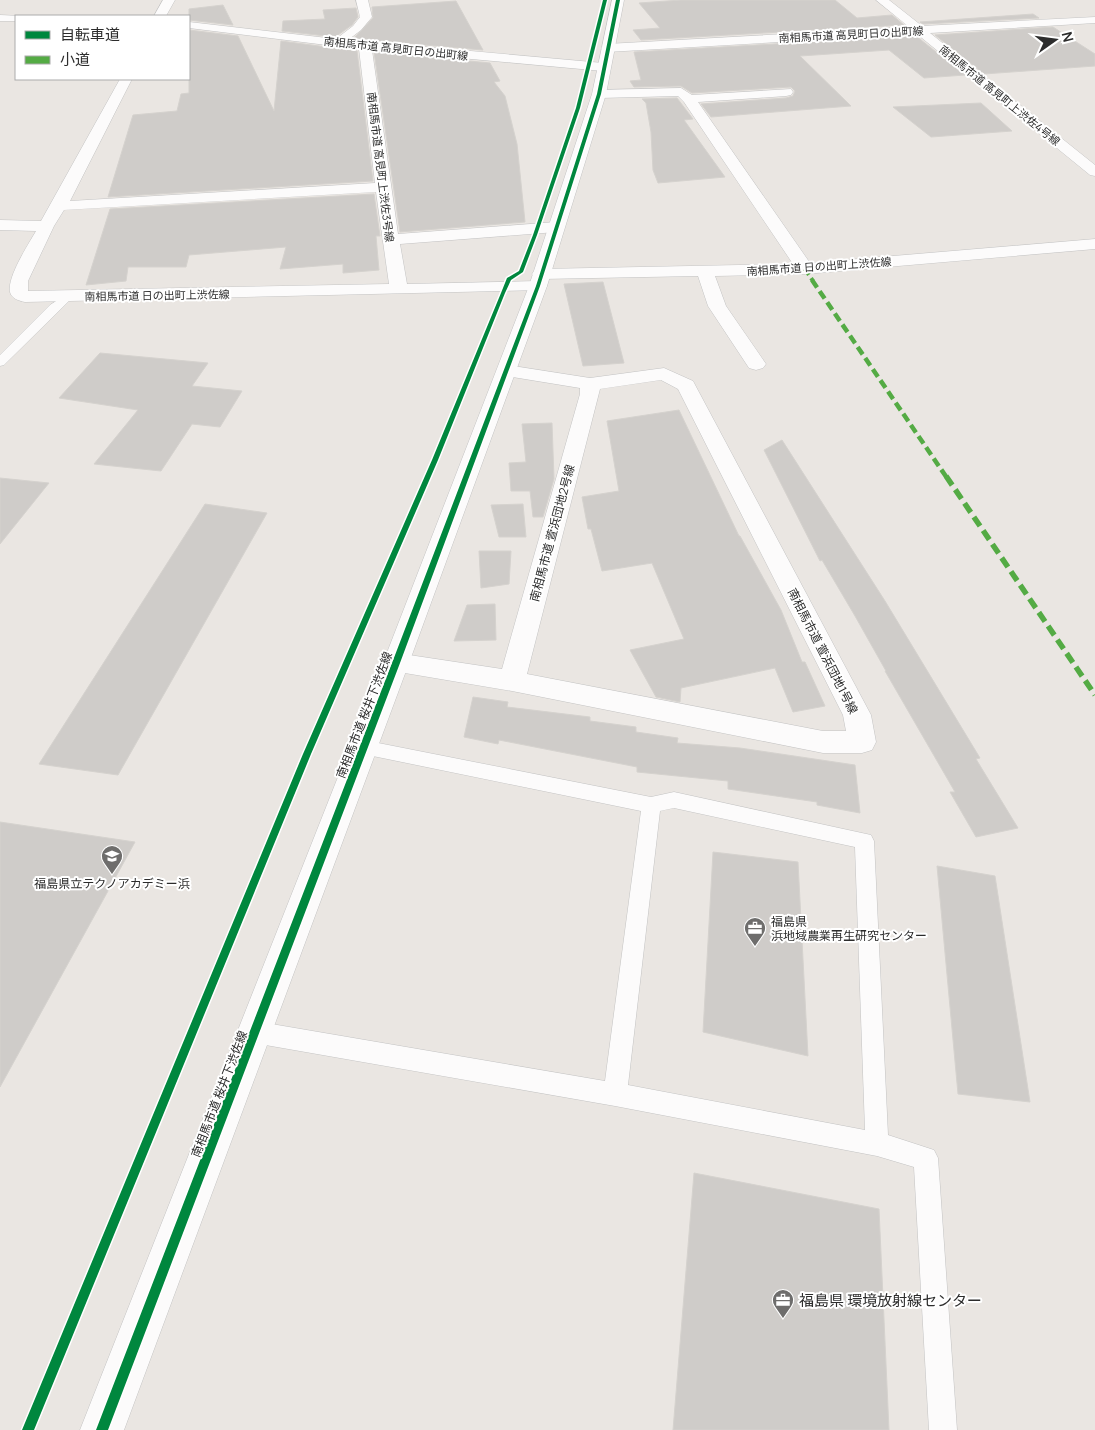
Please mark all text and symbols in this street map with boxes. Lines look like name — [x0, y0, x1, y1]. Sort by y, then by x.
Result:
legend — [15, 15, 190, 80]
north arrow — [1030, 15, 1080, 65]
street label: 南相馬市道 高見町日の出町線 — [778, 23, 924, 45]
text: 自転車道 — [60, 24, 120, 45]
text: N — [1058, 30, 1079, 44]
street label: 南相馬市道 高見町日の出町線 — [323, 33, 469, 63]
street label: 南相馬市道 高見町上渋佐4号線 — [936, 41, 1064, 149]
text: 小道 — [60, 49, 90, 70]
street label: 南相馬市道 高見町上渋佐3号線 — [364, 91, 398, 243]
street label: 南相馬市道 日の出町上渋佐線 — [746, 253, 892, 279]
street label: 南相馬市道 日の出町上渋佐線 — [84, 286, 230, 304]
street label: 南相馬市道 萱浜団地2号線 — [526, 463, 578, 603]
street label: 南相馬市道 萱浜団地1号線 — [784, 585, 862, 717]
street label: 南相馬市道 桜井下渋佐線 — [332, 649, 396, 781]
school or university icon: 福島県立テクノアカデミー浜 — [100, 844, 124, 875]
place label: 福島県立テクノアカデミー浜 — [34, 875, 190, 892]
place label: 福島県 浜地域農業再生研究センター — [771, 913, 927, 944]
office icon: 福島県 浜地域農業再生研究センター — [743, 916, 767, 947]
street label: 南相馬市道 桜井下渋佐線 — [187, 1028, 251, 1160]
office icon: 福島県 環境放射線センター — [771, 1288, 795, 1319]
place label: 福島県 環境放射線センター — [799, 1290, 982, 1311]

